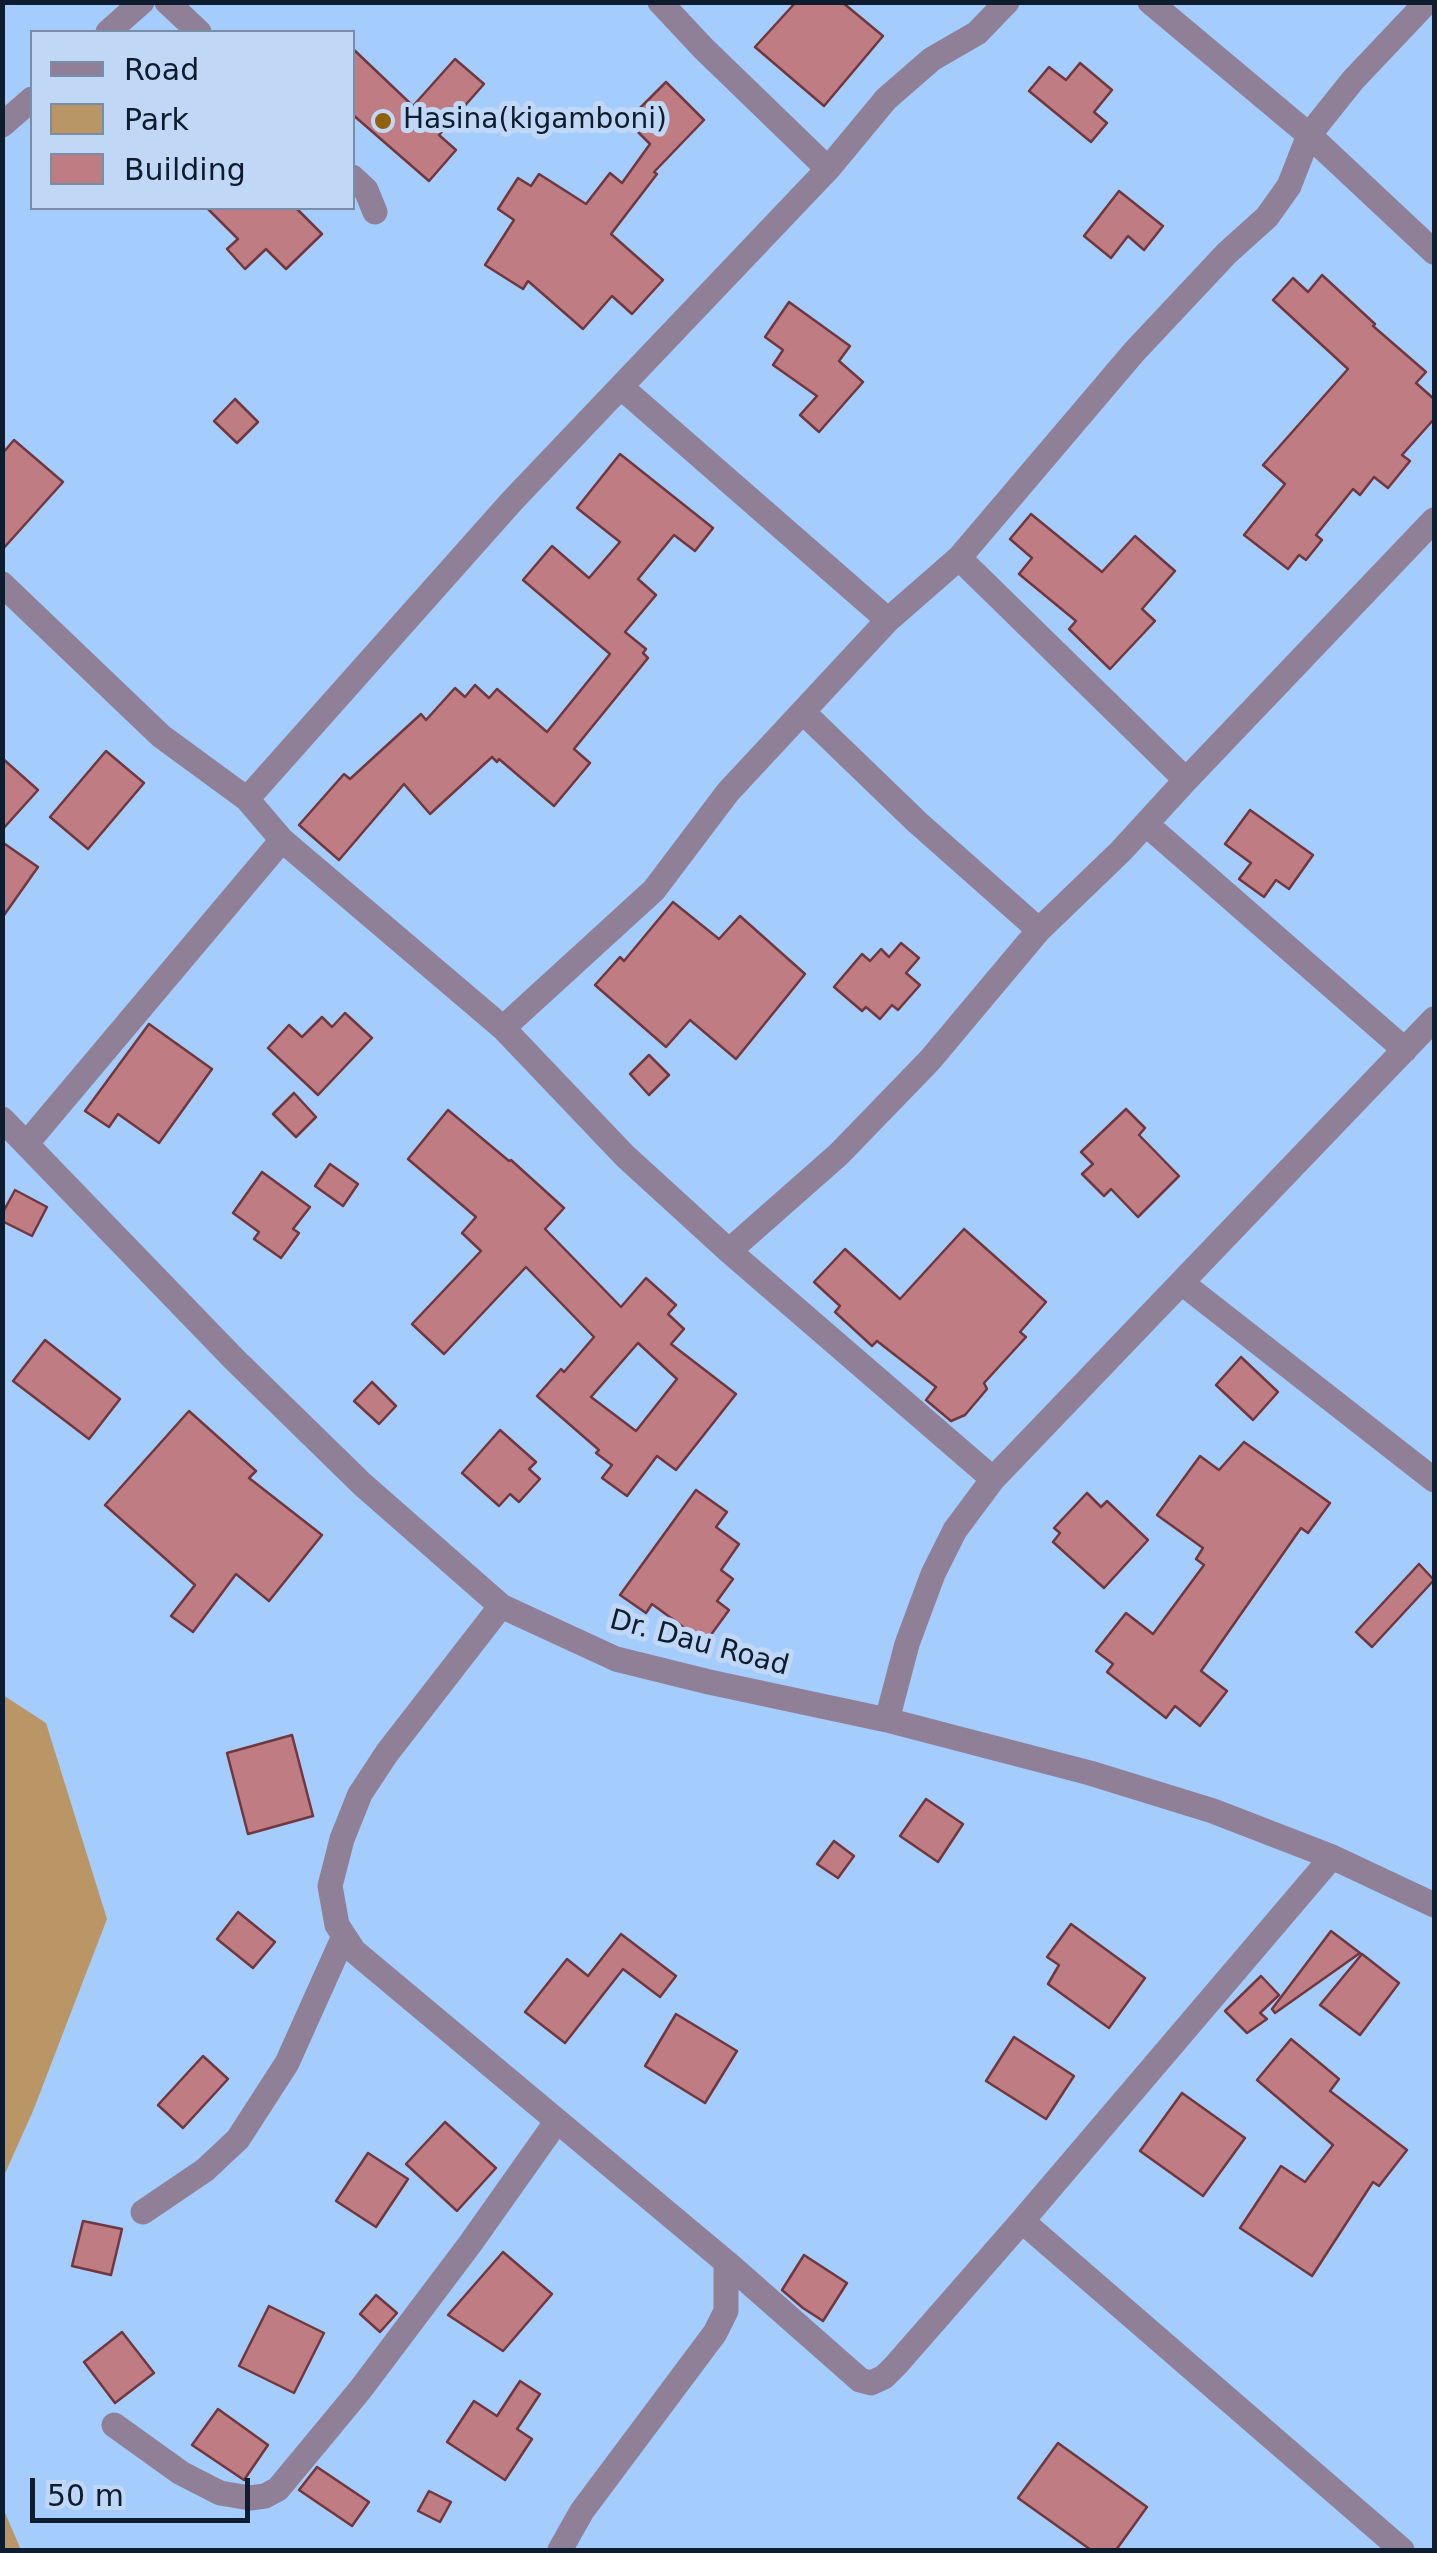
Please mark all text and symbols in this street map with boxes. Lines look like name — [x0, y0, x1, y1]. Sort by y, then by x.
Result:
legend — [30, 30, 355, 210]
text: Road — [124, 52, 199, 87]
text: Park — [124, 102, 189, 137]
place label: Hasina(kigamboni) — [403, 104, 667, 138]
marker: Hasina(kigamboni) — [372, 110, 394, 132]
text: Building — [124, 152, 246, 187]
street label: Dr. Dau Road — [606, 1604, 792, 1684]
scale bar — [35, 2458, 255, 2520]
text: 50 m — [47, 2478, 124, 2513]

